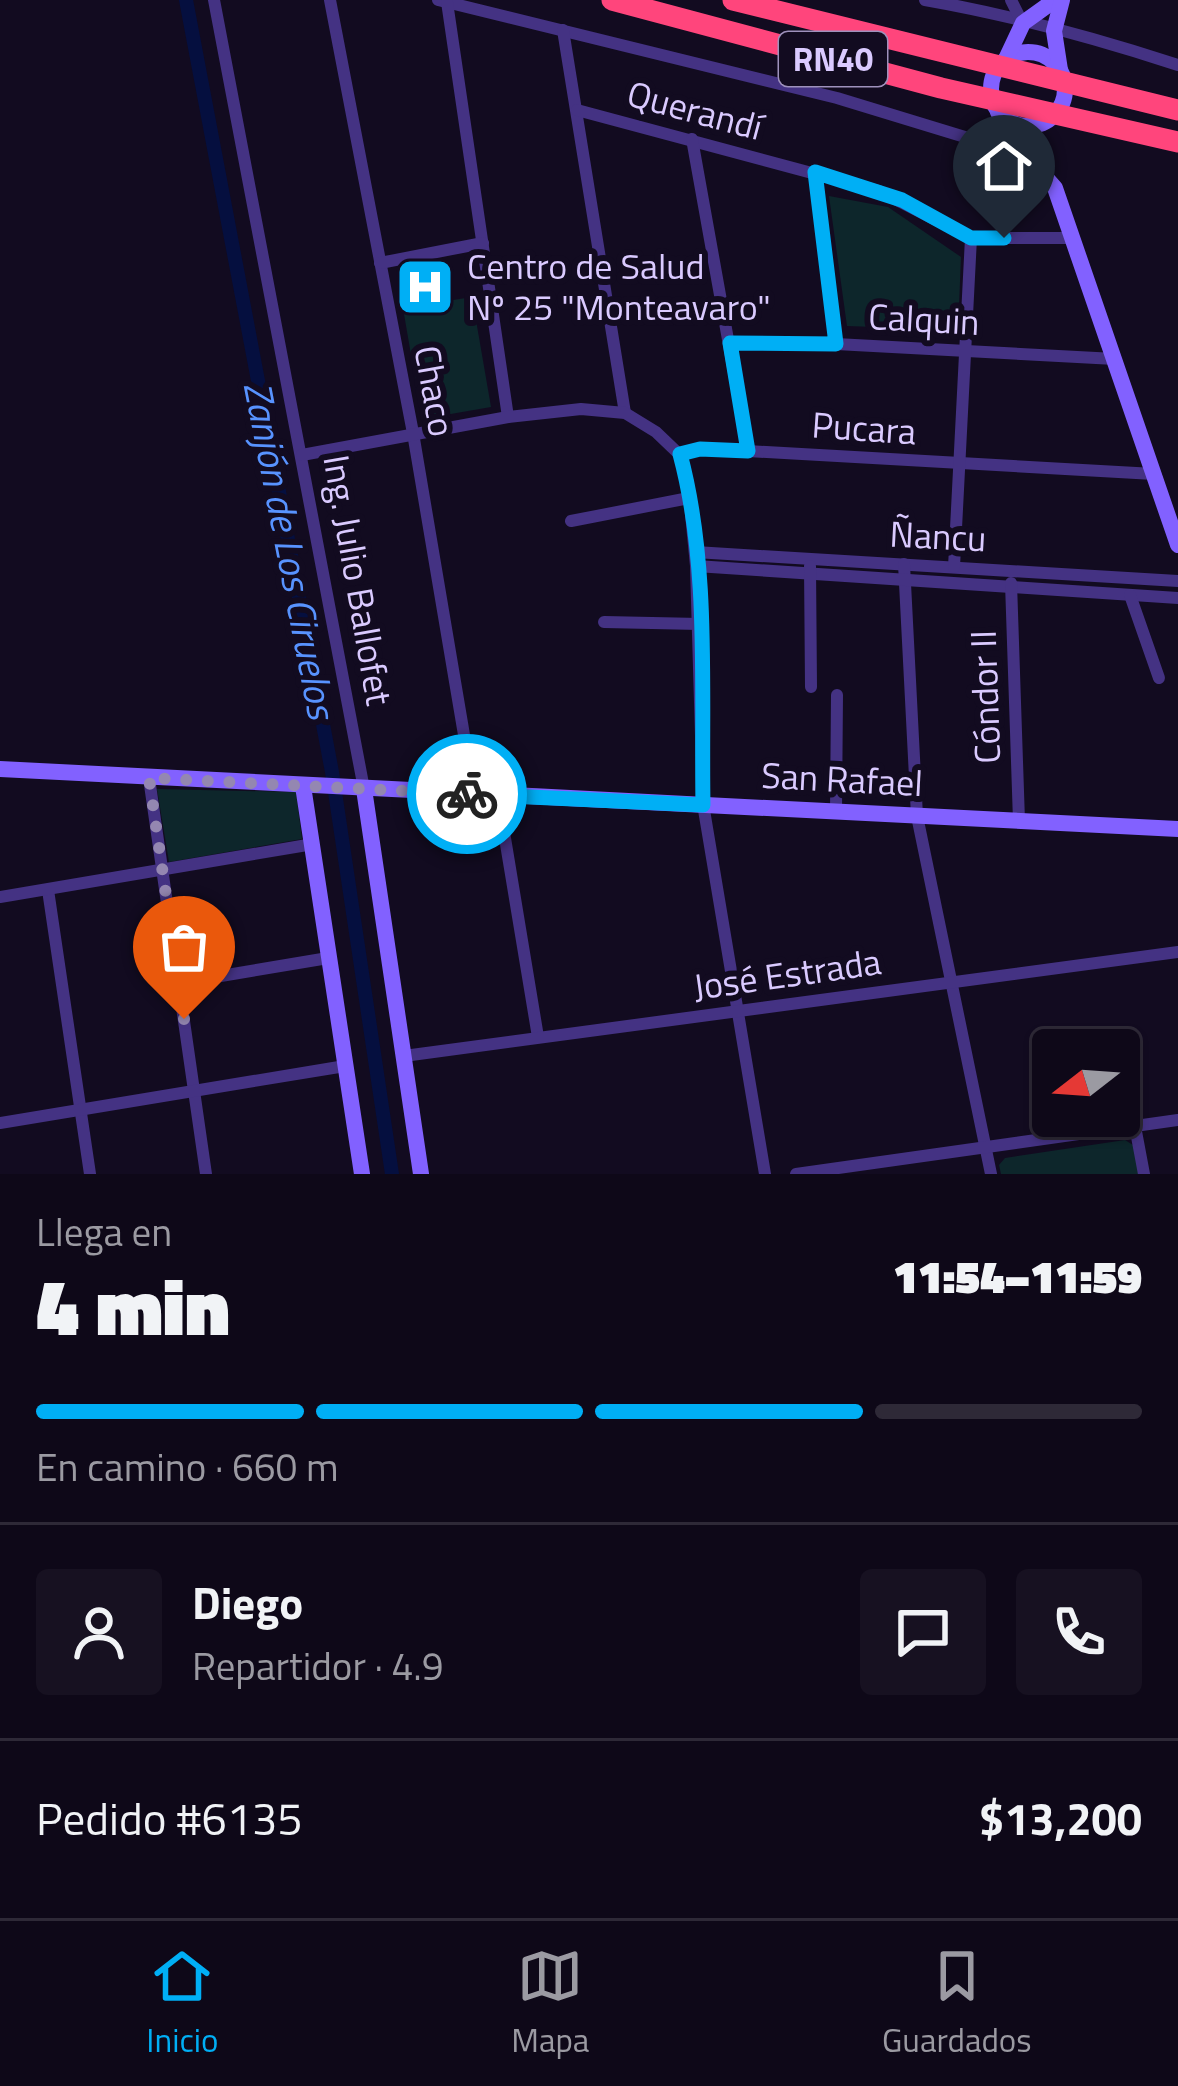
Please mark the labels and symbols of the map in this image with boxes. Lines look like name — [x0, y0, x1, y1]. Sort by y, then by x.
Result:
road number: RN40 — [779, 32, 887, 86]
street label: Querandí — [621, 65, 772, 155]
pin — [953, 115, 1055, 238]
place label: Centro de Salud Nº 25 "Monteavaro" — [467, 238, 771, 334]
hospital icon: Centro de Salud Nº 25 "Monteavaro" — [394, 256, 456, 318]
street label: Calquin — [867, 288, 981, 349]
street label: Chaco — [400, 341, 471, 441]
water label: Zanjón de Los Ciruelos — [229, 376, 353, 726]
street label: Pucara — [810, 396, 918, 459]
street label: Ing. Julio Ballofet — [309, 450, 408, 710]
street label: Ñancu — [888, 506, 988, 565]
street label: Cóndor II — [955, 629, 1014, 765]
courier — [407, 734, 527, 854]
street label: San Rafael — [760, 747, 924, 810]
pin — [133, 896, 235, 1019]
street label: José Estrada — [690, 933, 884, 1014]
north arrow — [1032, 1029, 1140, 1137]

